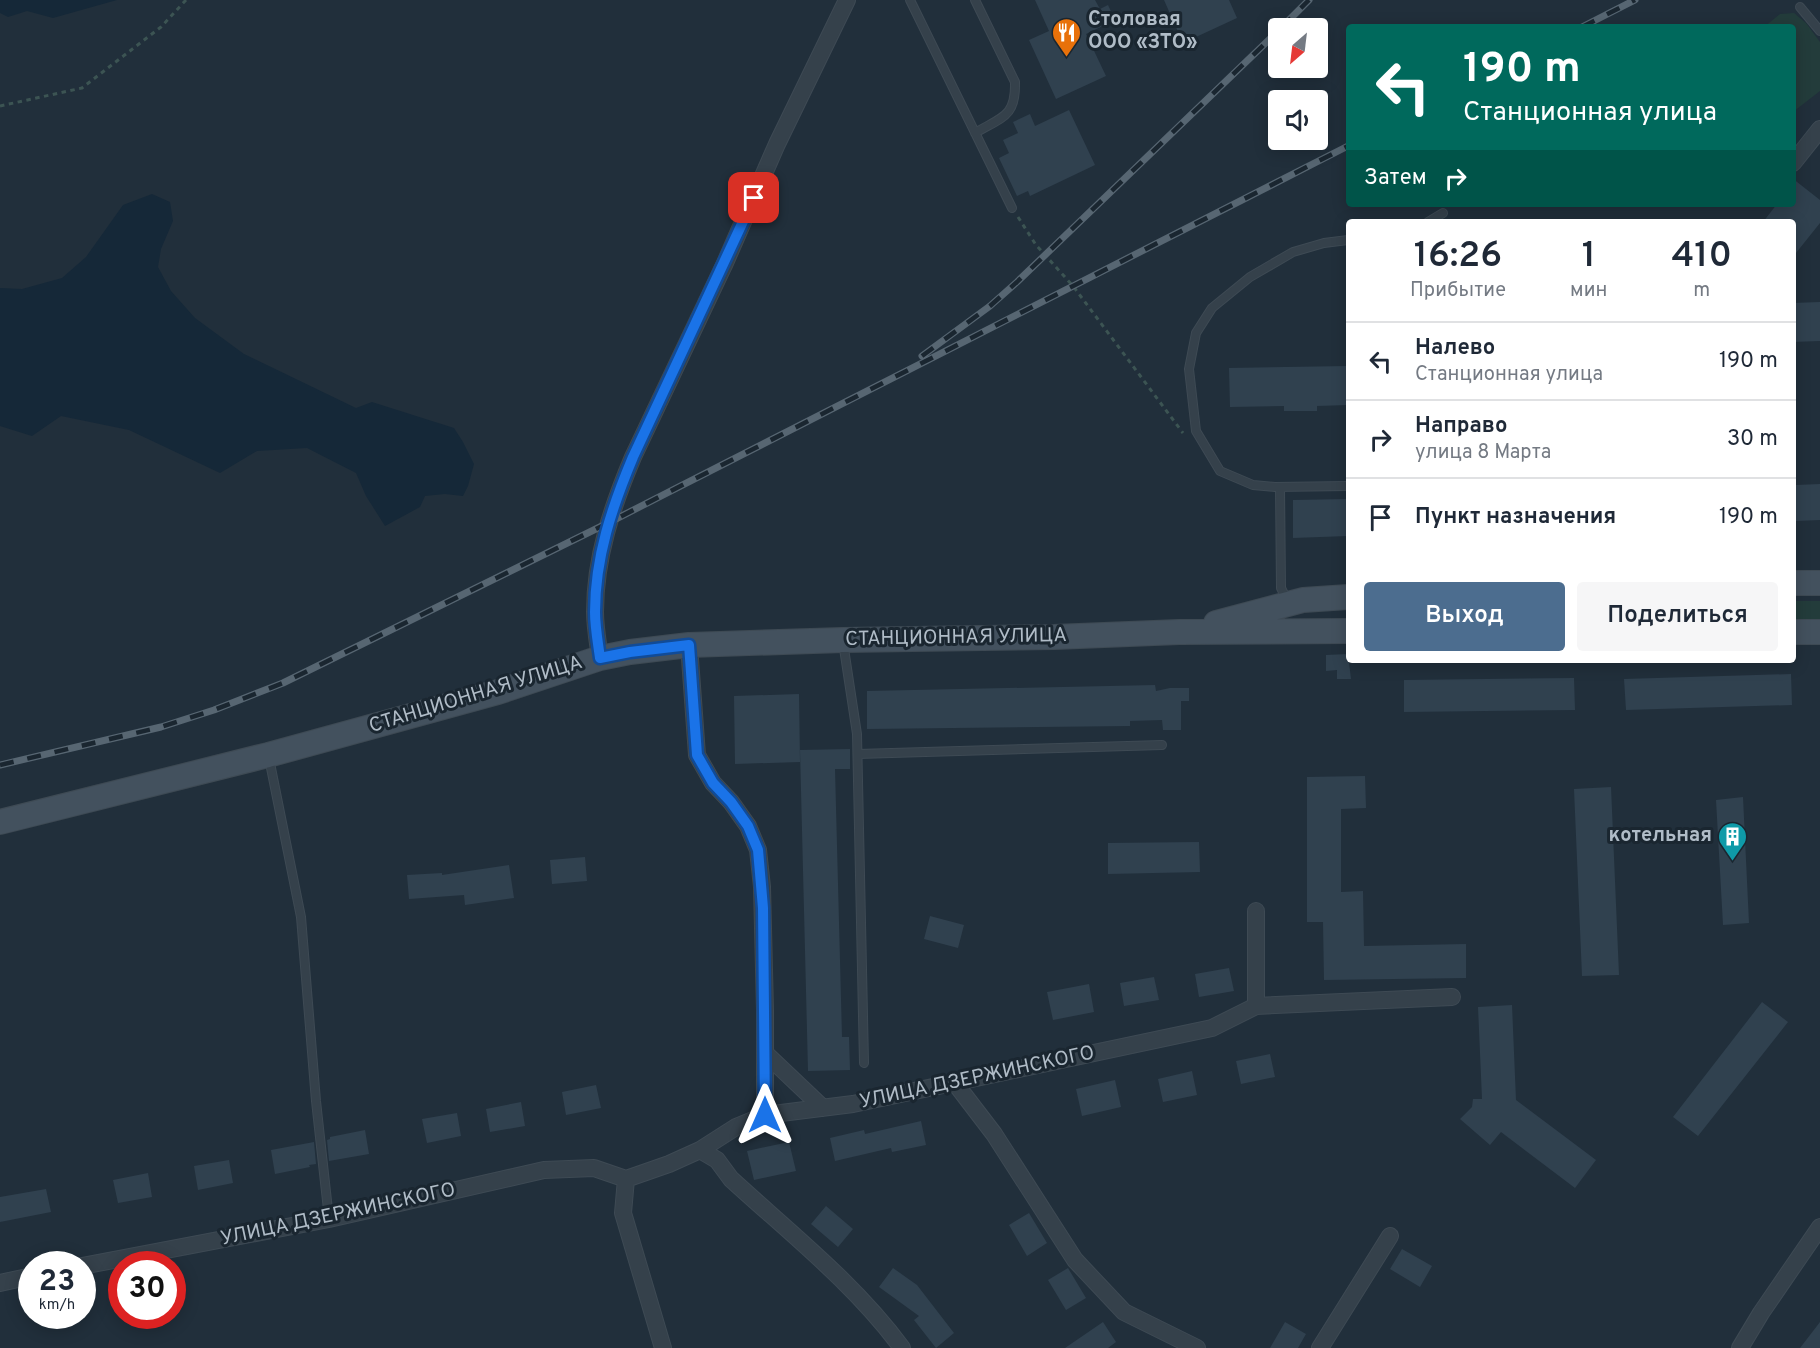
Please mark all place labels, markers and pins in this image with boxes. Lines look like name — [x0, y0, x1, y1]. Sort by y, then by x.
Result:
place label: Столовая ООО «ЗТО» — [1088, 7, 1197, 56]
restaurant icon: Столовая ООО «ЗТО» — [1051, 16, 1083, 58]
pin — [728, 172, 779, 223]
building icon: котельная — [1717, 820, 1749, 862]
place label: котельная — [1609, 823, 1712, 849]

